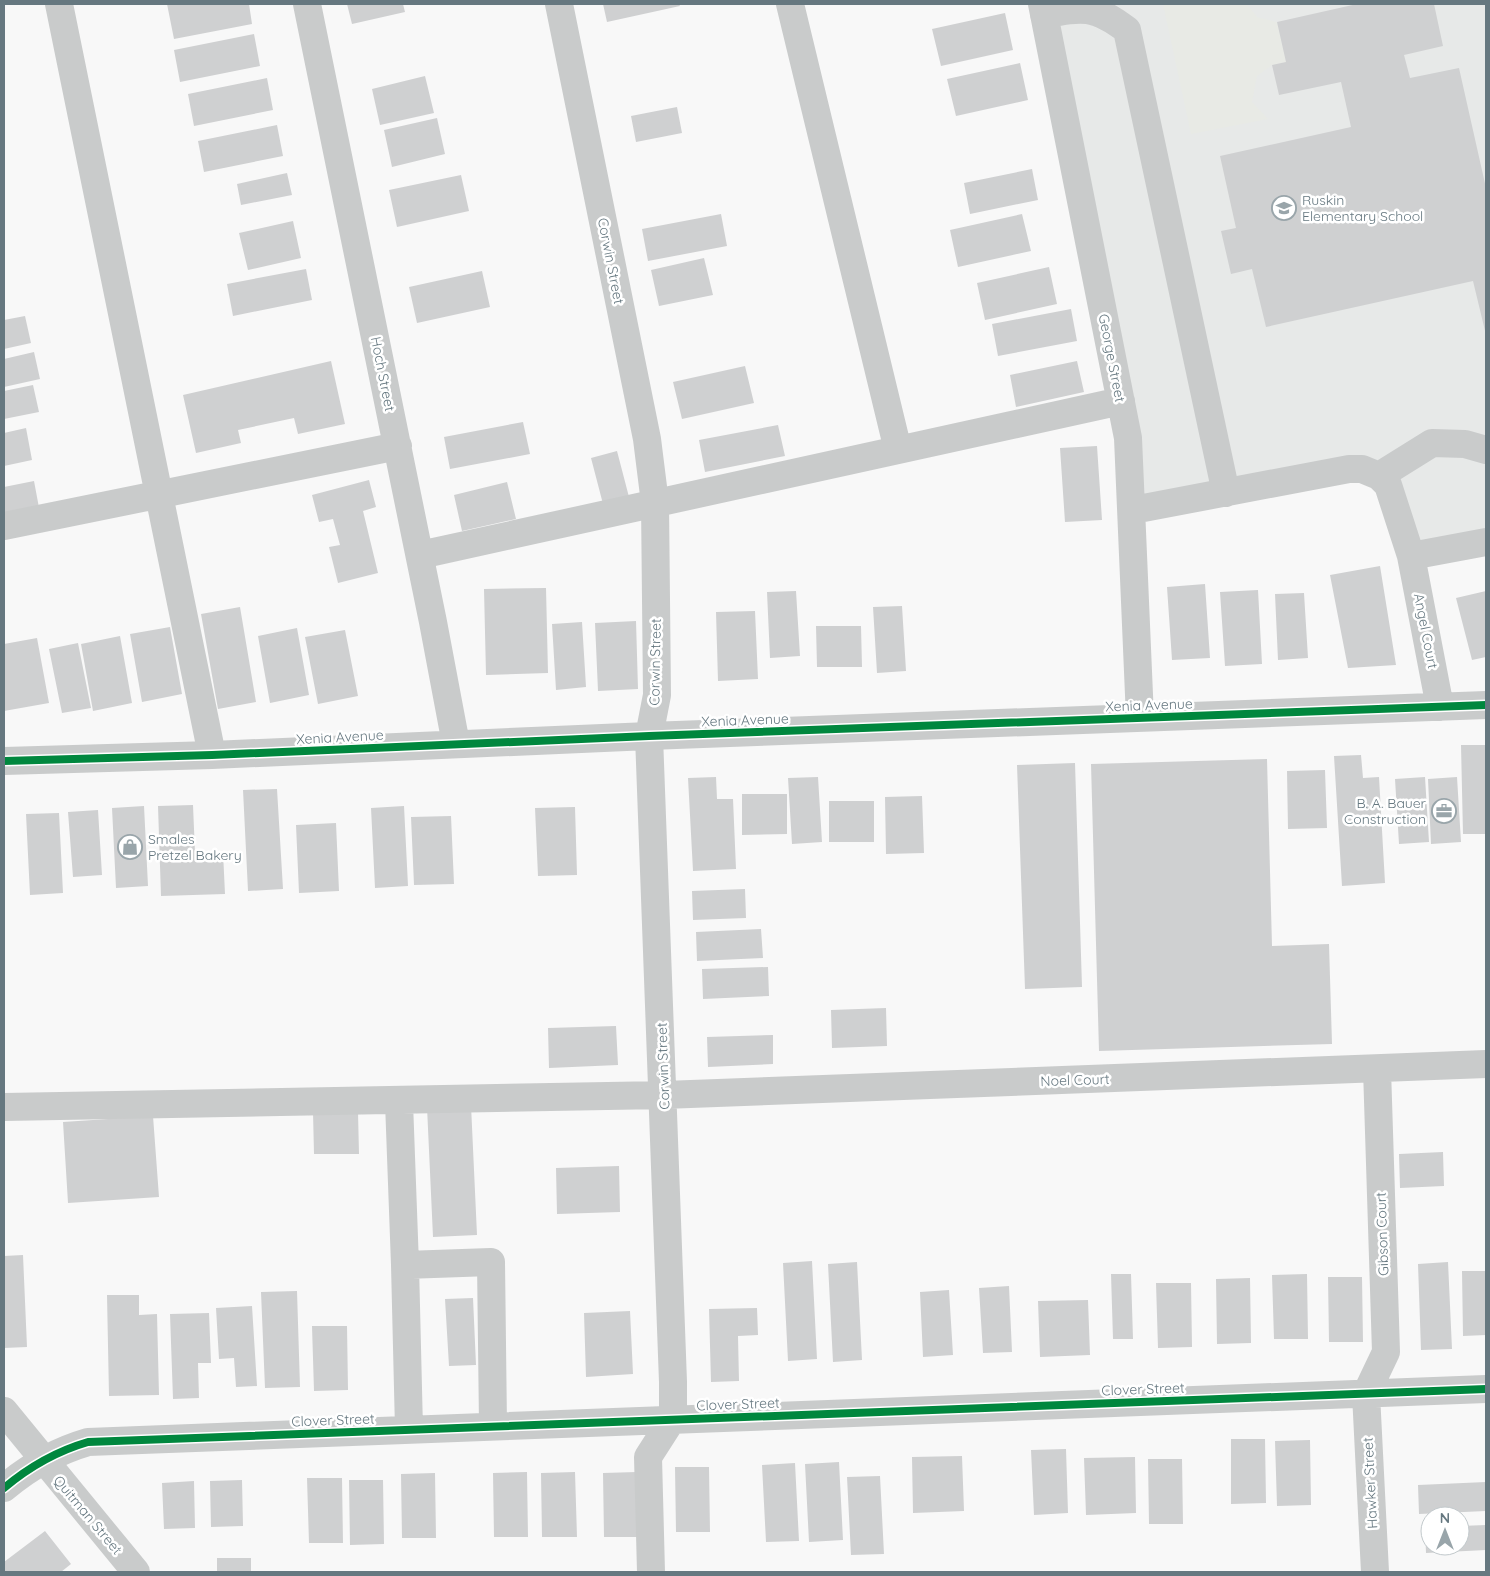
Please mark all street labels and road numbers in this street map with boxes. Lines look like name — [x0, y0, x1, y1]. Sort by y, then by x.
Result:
street label: Corwin Street — [594, 216, 628, 306]
street label: George Street — [1095, 312, 1129, 404]
street label: Hoch Street — [367, 335, 399, 413]
street label: Angel Court — [1410, 592, 1442, 670]
street label: Corwin Street — [645, 618, 665, 706]
street label: Xenia Avenue — [1105, 694, 1193, 716]
street label: Xenia Avenue — [701, 709, 789, 731]
street label: Xenia Avenue — [296, 726, 384, 748]
street label: Corwin Street — [652, 1022, 674, 1110]
street label: Noel Court — [1040, 1070, 1110, 1090]
street label: Gibson Court — [1372, 1192, 1392, 1276]
street label: Clover Street — [1101, 1379, 1185, 1399]
street label: Clover Street — [696, 1394, 780, 1414]
street label: Clover Street — [291, 1410, 375, 1430]
street label: Hawker Street — [1359, 1437, 1381, 1529]
street label: Quitman Street — [50, 1472, 127, 1559]

